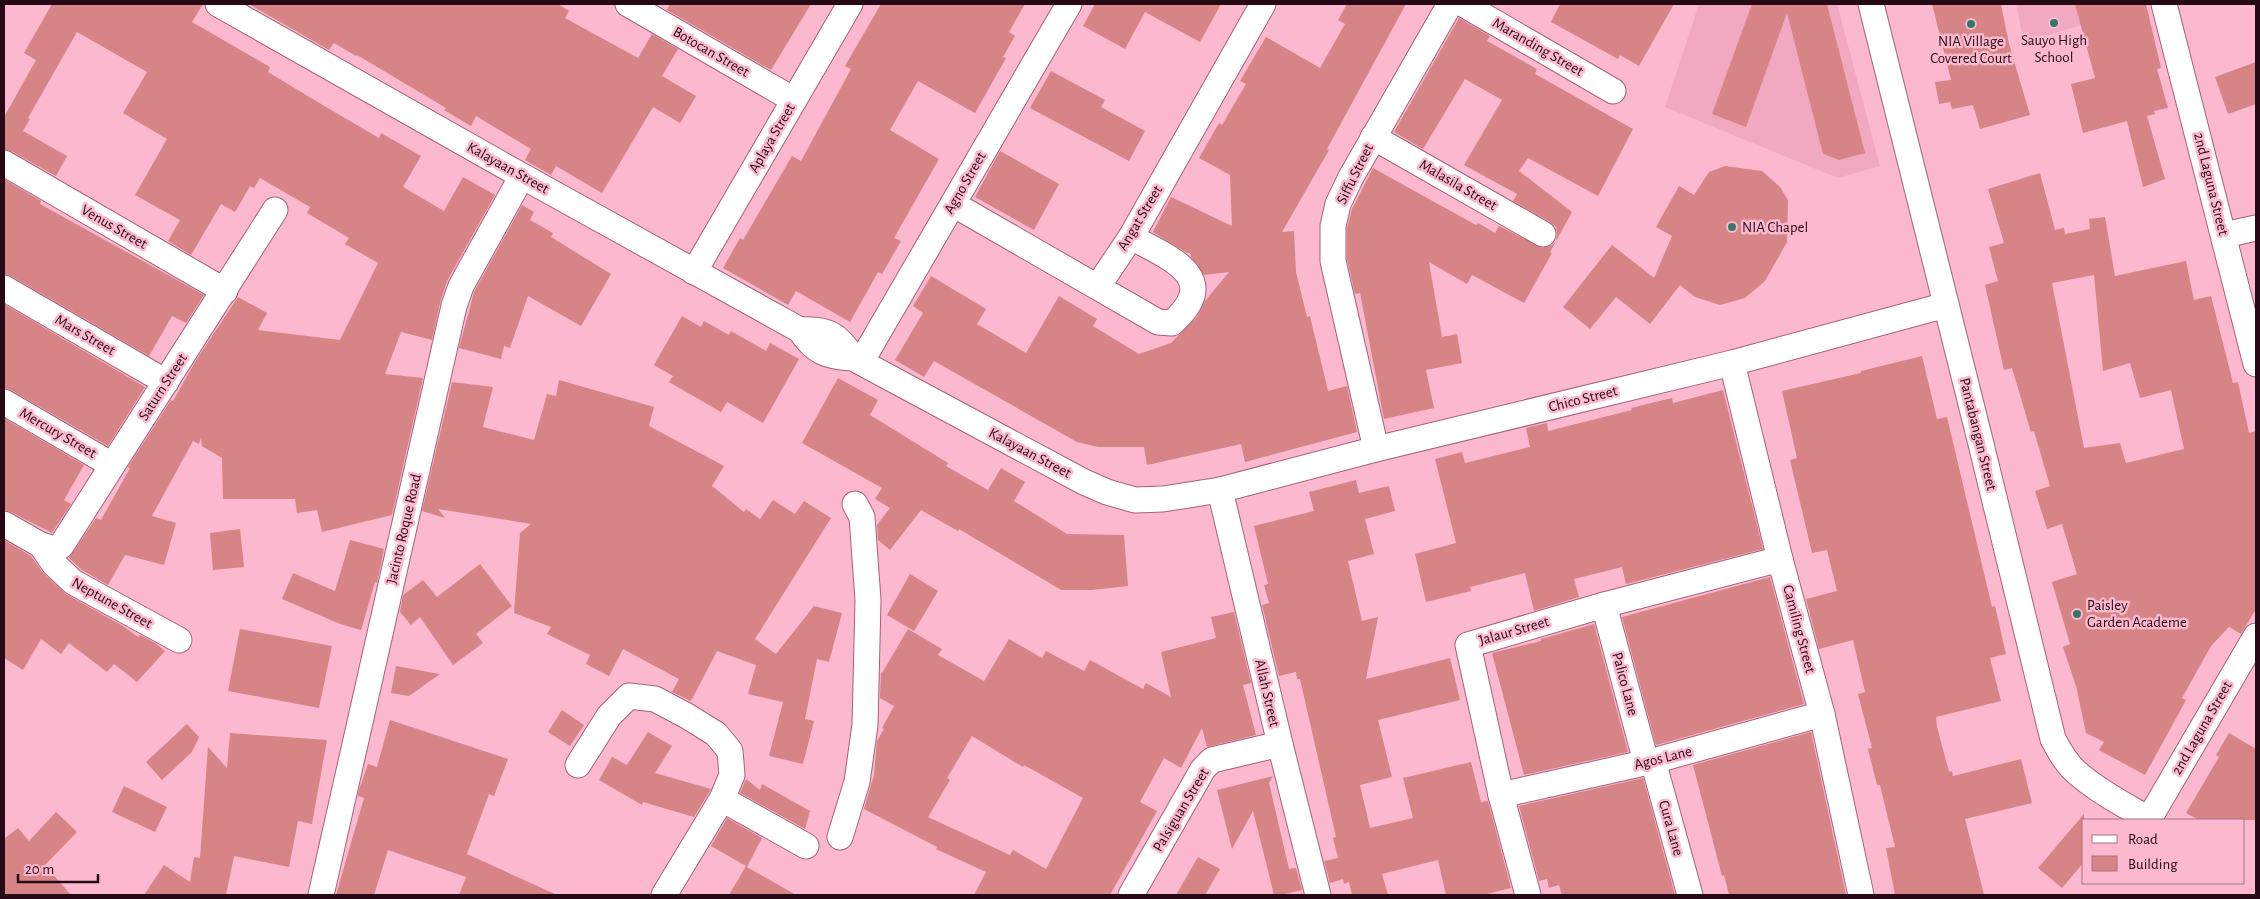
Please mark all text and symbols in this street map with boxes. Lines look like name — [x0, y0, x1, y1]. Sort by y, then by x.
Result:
street label: Maranding Street — [1490, 15, 1586, 79]
marker: Sauyo High School — [2048, 17, 2060, 29]
marker: NIA Village Covered Court — [1965, 18, 1977, 30]
street label: Botocan Street — [670, 24, 752, 80]
place label: Sauyo High School — [2021, 33, 2087, 65]
place label: NIA Village Covered Court — [1930, 34, 2012, 66]
street label: Aplaya Street — [746, 101, 798, 175]
street label: 2nd Laguna Street — [2191, 131, 2231, 237]
street label: Kalayaan Street — [465, 139, 552, 197]
street label: Siffu Street — [1334, 141, 1376, 207]
street label: Agno Street — [941, 149, 989, 217]
street label: Malasila Street — [1417, 157, 1500, 213]
street label: Angat Street — [1115, 183, 1165, 253]
street label: Venus Street — [78, 202, 150, 252]
place label: NIA Chapel — [1742, 220, 1808, 235]
marker: NIA Chapel — [1726, 221, 1738, 233]
street label: Mars Street — [52, 312, 118, 358]
street label: Saturn Street — [136, 351, 190, 423]
street label: Pantabangan Street — [1957, 376, 1999, 492]
street label: Chico Street — [1547, 383, 1619, 415]
street label: Mercury Street — [17, 405, 99, 461]
street label: Kalayaan Street — [986, 425, 1074, 481]
street label: Jacinto Roque Road — [384, 472, 424, 585]
street label: Neptune Street — [69, 575, 155, 631]
street label: Camiling Street — [1780, 583, 1818, 675]
place label: Paisley Garden Academe — [2087, 598, 2187, 630]
marker: Paisley Garden Academe — [2071, 608, 2083, 620]
street label: Jalaur Street — [1477, 614, 1551, 648]
street label: Palico Lane — [1609, 651, 1641, 717]
street label: Allah Street — [1252, 658, 1282, 728]
street label: 2nd Laguna Street — [2169, 678, 2235, 777]
street label: Agos Lane — [1633, 744, 1694, 772]
street label: Palsiguan Street — [1150, 765, 1212, 854]
street label: Cura Lane — [1656, 799, 1686, 857]
legend — [2082, 819, 2245, 884]
text: Road — [2128, 832, 2158, 847]
scale bar — [18, 852, 98, 884]
text: Building — [2128, 857, 2178, 872]
text: 20 m — [25, 862, 54, 877]

